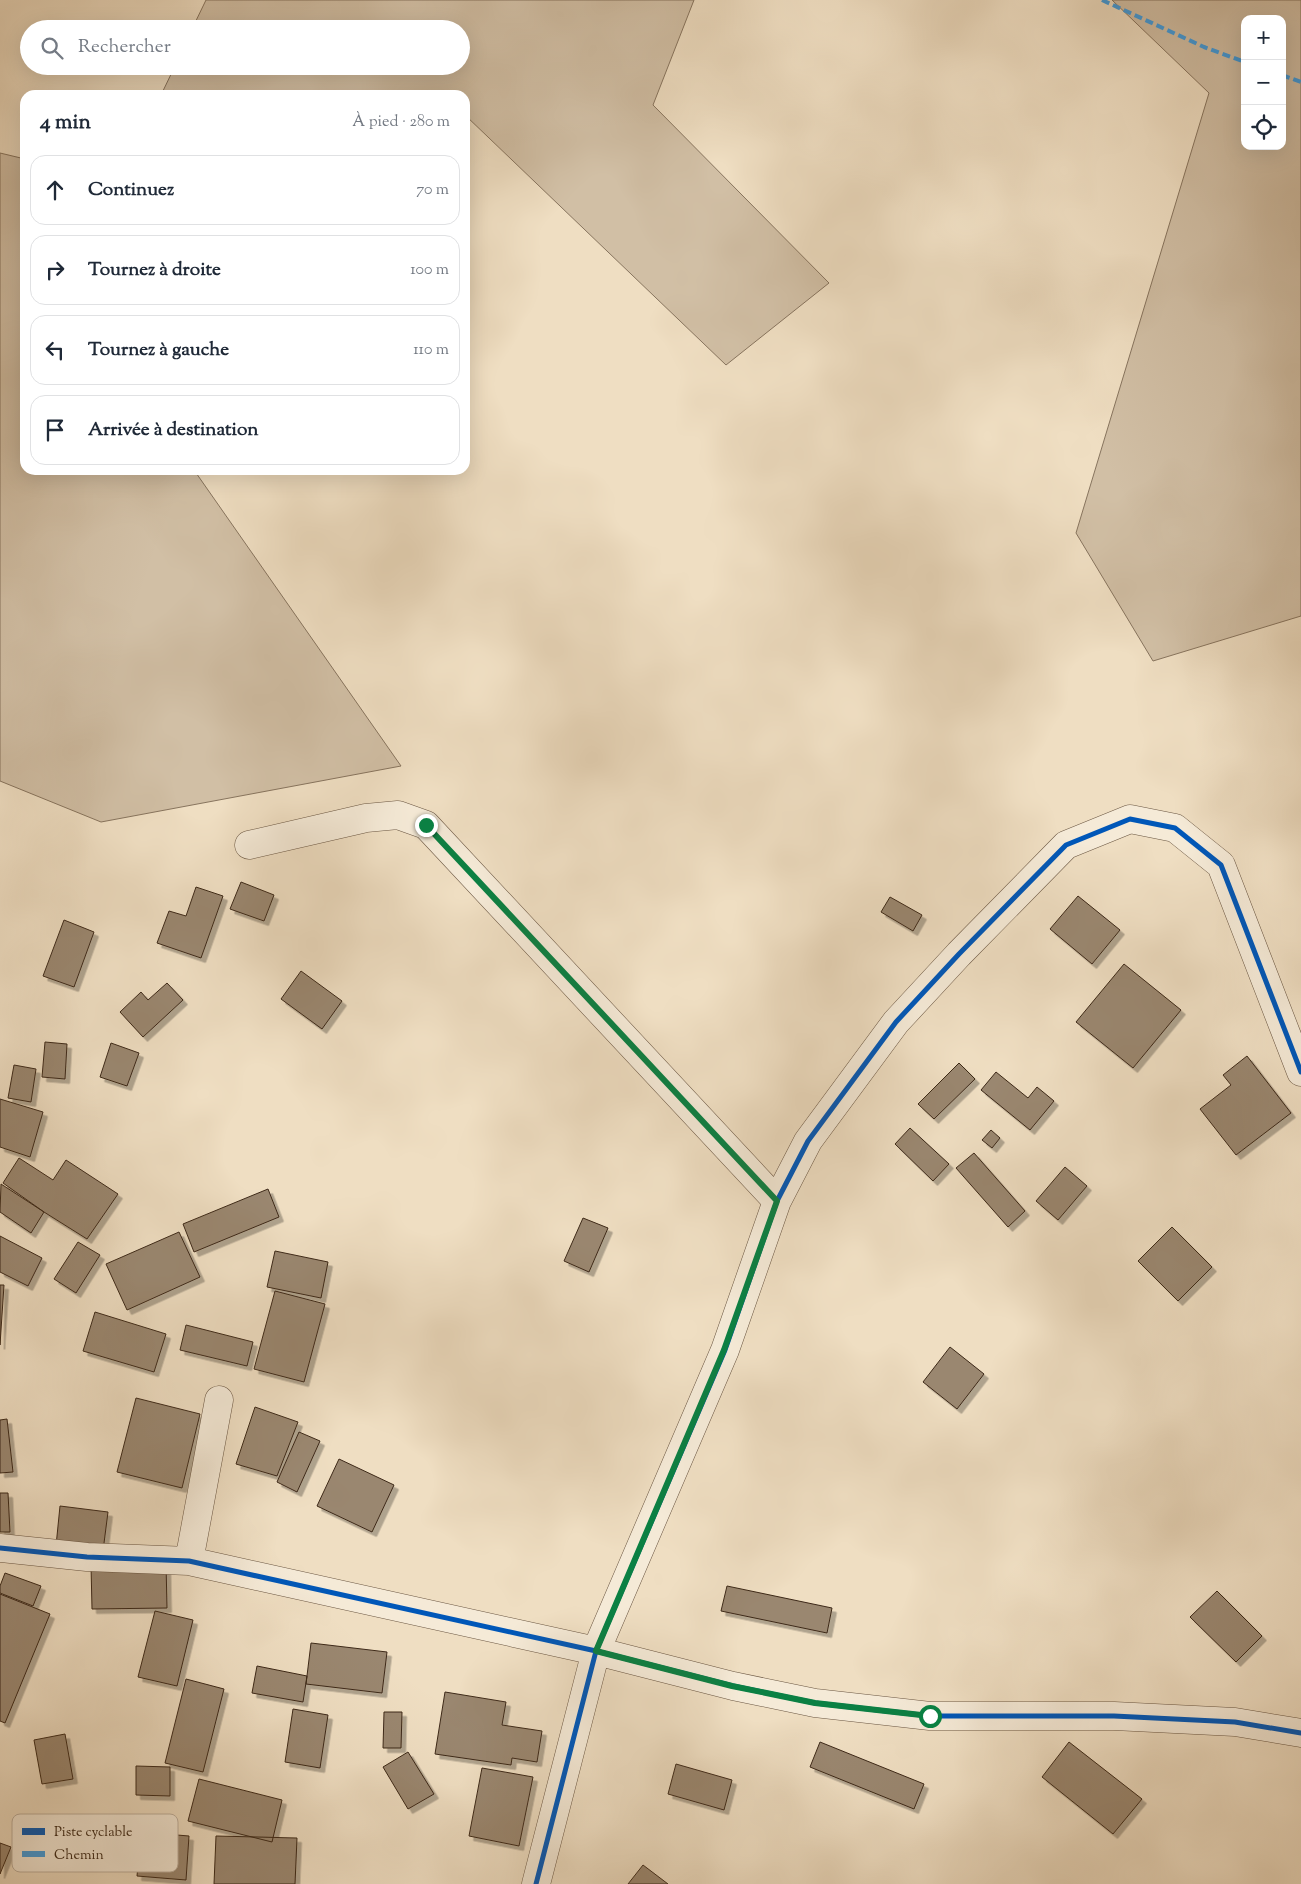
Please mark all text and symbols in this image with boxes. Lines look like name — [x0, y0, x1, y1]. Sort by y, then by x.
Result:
map controls — [1241, 15, 1286, 150]
button: + — [1241, 15, 1286, 60]
search box — [20, 20, 470, 75]
icon: search — [38, 34, 66, 62]
text: Rechercher — [78, 34, 171, 61]
button: − — [1241, 60, 1286, 105]
button: locate — [1241, 105, 1286, 150]
text: 4 min — [40, 108, 91, 138]
text: À pied · 280 m — [352, 111, 450, 134]
icon: ahead — [41, 176, 69, 204]
text: Continuez — [88, 177, 174, 204]
text: 70 m — [416, 179, 449, 202]
icon: right — [41, 256, 69, 284]
text: Tournez à droite — [88, 257, 221, 284]
text: 100 m — [410, 259, 449, 282]
icon: left — [41, 336, 69, 364]
text: Tournez à gauche — [88, 337, 229, 364]
text: 110 m — [413, 339, 449, 362]
icon: arrive — [41, 416, 69, 444]
text: Arrivée à destination — [88, 417, 259, 444]
route end — [415, 814, 438, 837]
route start — [919, 1705, 942, 1728]
legend — [12, 1814, 178, 1872]
text: Piste cyclable — [54, 1823, 132, 1843]
text: Chemin — [54, 1846, 104, 1866]

